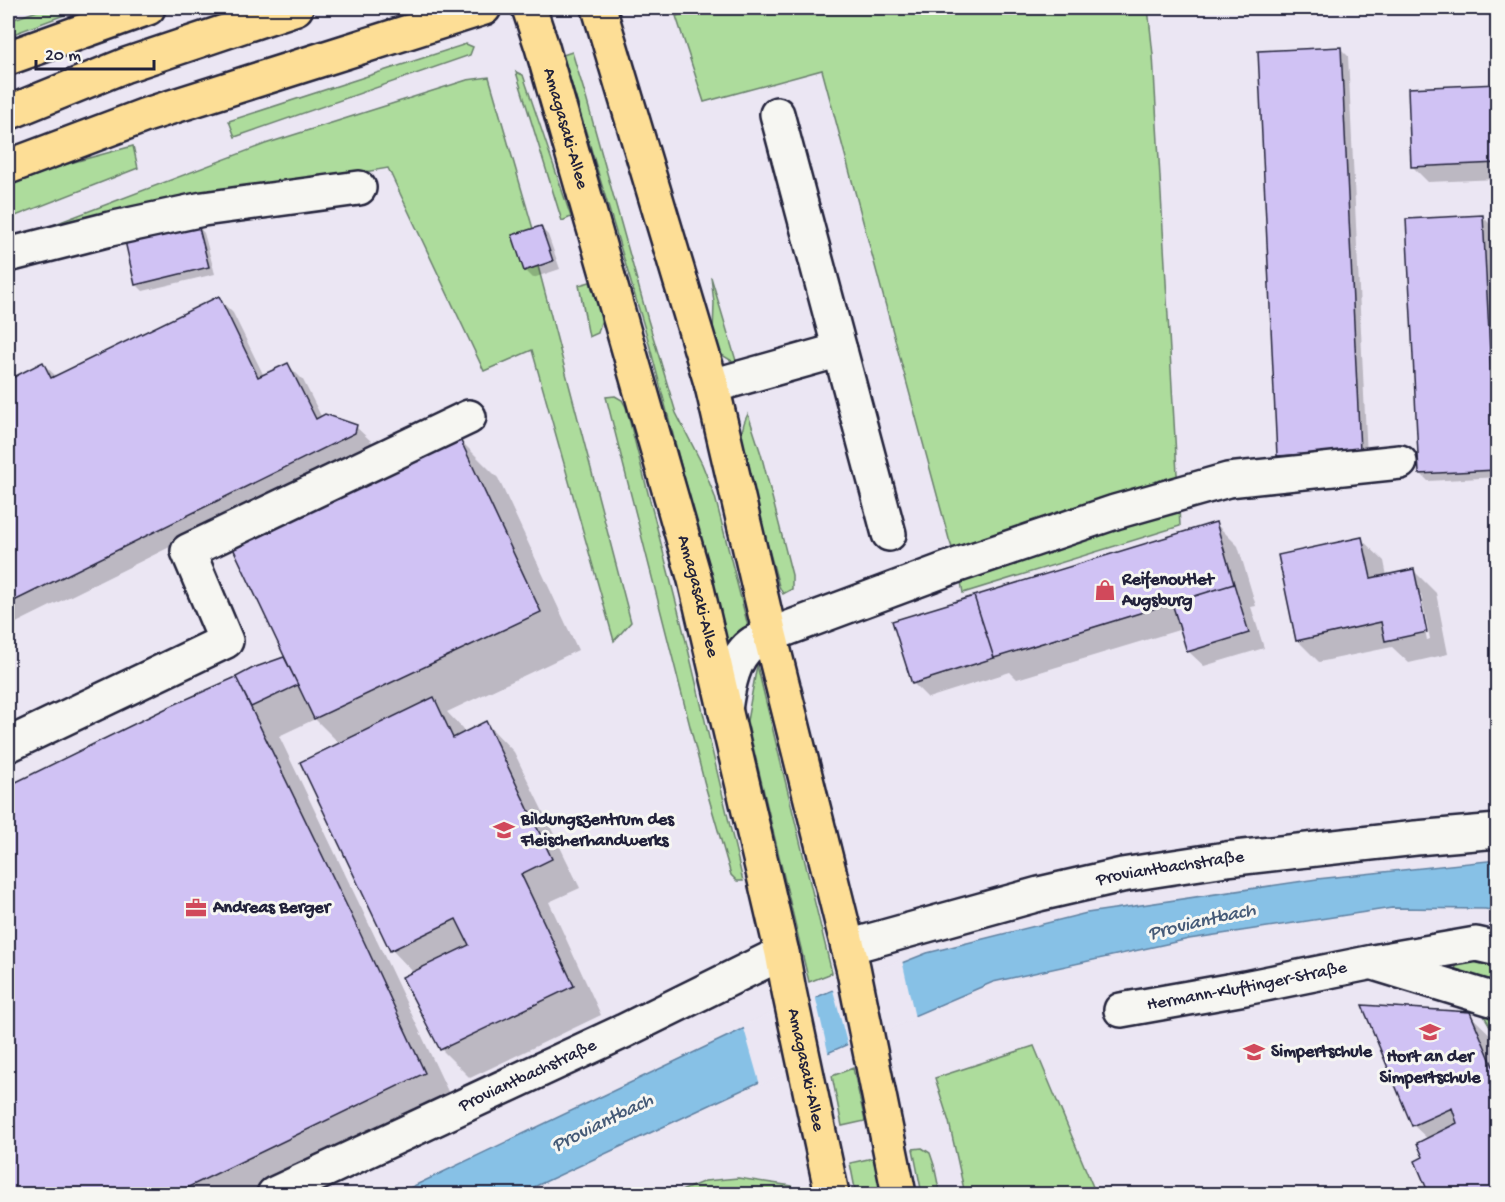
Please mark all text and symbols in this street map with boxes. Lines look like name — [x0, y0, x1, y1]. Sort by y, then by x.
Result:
scale bar — [36, 33, 154, 71]
text: 20 m — [45, 46, 81, 67]
street label: Amagasaki-Allee — [538, 66, 593, 192]
street label: Amagasaki-Allee — [672, 533, 723, 660]
place label: Reifenoutlet Augsburg — [1121, 570, 1215, 612]
shop icon: Reifenoutlet Augsburg — [1093, 578, 1117, 602]
place label: Bildungszentrum des Fleischerhandwerks — [520, 810, 675, 852]
school or university icon: Bildungszentrum des Fleischerhandwerks — [492, 818, 516, 842]
street label: Proviantbachstraße — [1093, 846, 1246, 891]
office icon: Andreas Berger — [184, 896, 208, 920]
place label: Andreas Berger — [212, 898, 333, 919]
water label: Proviantbach — [1146, 899, 1258, 947]
street label: Hermann-Kluftinger-Straße — [1145, 957, 1349, 1016]
street label: Amagasaki-Allee — [782, 1007, 829, 1134]
school or university icon: Hort an der Simpertschule — [1418, 1020, 1442, 1044]
street label: Proviantbachstraße — [455, 1034, 601, 1117]
school or university icon: Simpertschule — [1242, 1040, 1266, 1064]
place label: Simpertschule — [1271, 1042, 1373, 1063]
place label: Hort an der Simpertschule — [1379, 1047, 1481, 1089]
water label: Proviantbach — [549, 1090, 658, 1158]

